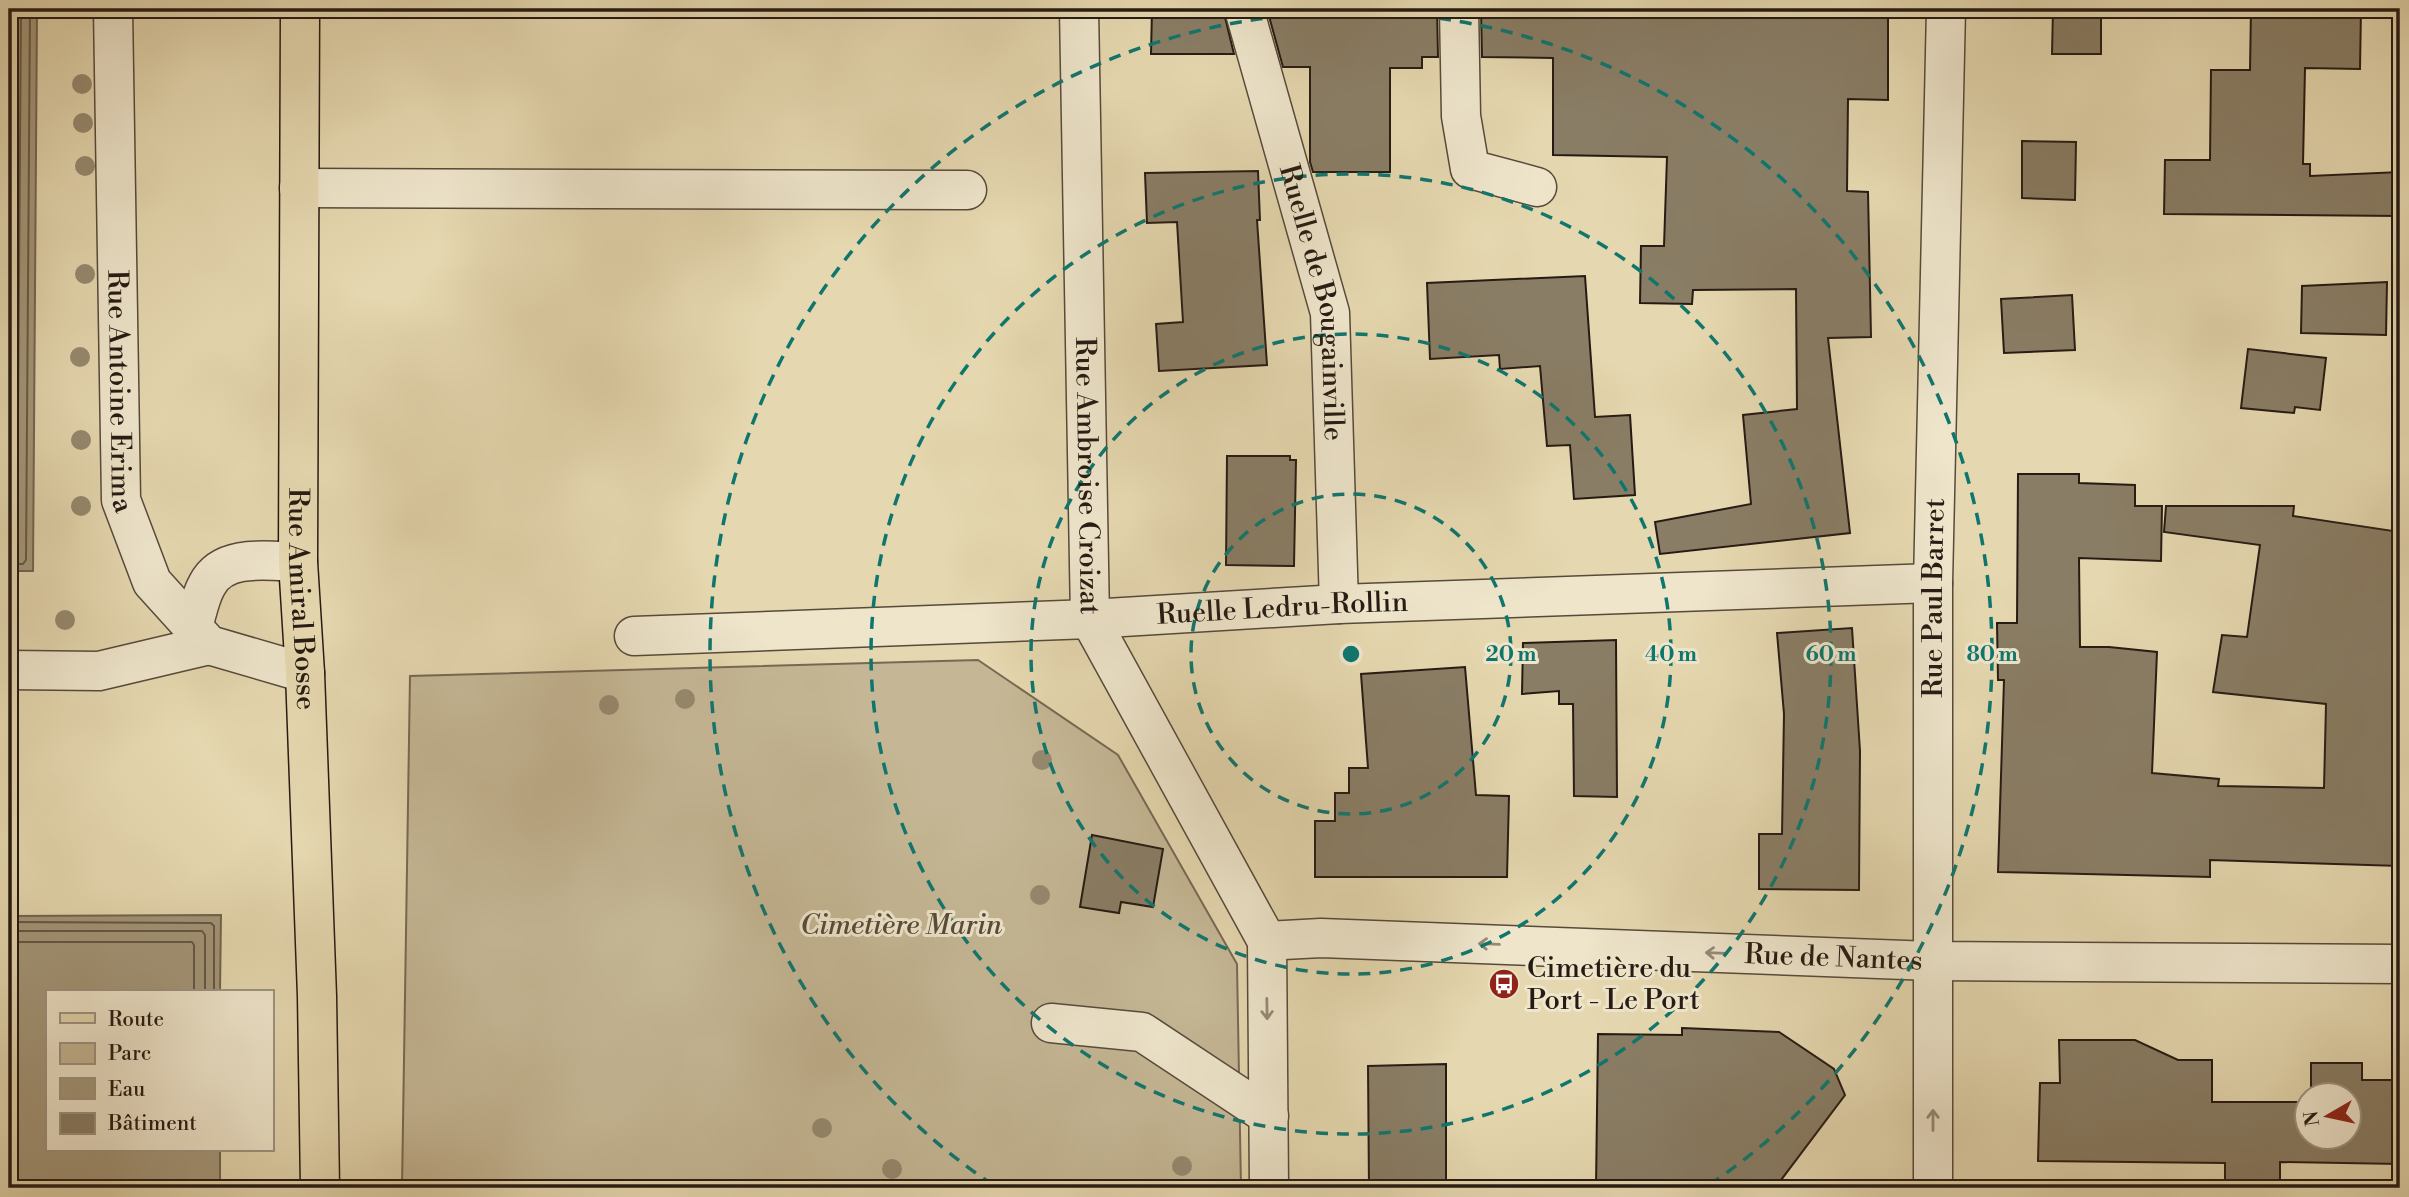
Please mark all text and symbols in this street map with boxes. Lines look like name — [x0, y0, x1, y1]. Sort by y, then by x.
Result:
street label: Ruelle de Bougainville — [1271, 160, 1351, 441]
street label: Rue Antoine Erima — [100, 270, 142, 518]
street label: Rue Ambroise Croizat — [1067, 337, 1107, 615]
street label: Rue Amiral Bosse — [280, 488, 324, 711]
street label: Rue Paul Barret — [1916, 498, 1952, 698]
street label: Ruelle Ledru-Rollin — [1156, 584, 1409, 632]
centre of rings — [1339, 642, 1363, 666]
text: 20 m — [1486, 642, 1536, 668]
text: 40 m — [1645, 642, 1697, 668]
text: 60 m — [1806, 642, 1856, 668]
text: 80 m — [1966, 642, 2018, 668]
park label: Cimetière Marin — [800, 908, 1002, 943]
street label: Rue de Nantes — [1744, 936, 1923, 978]
one-way arrow — [1478, 938, 1501, 951]
one-way arrow — [1705, 946, 1728, 959]
place label: Cimetière du Port - Le Port — [1527, 951, 1700, 1018]
bus stop icon: Cimetière du Port - Le Port — [1487, 967, 1521, 1001]
legend — [46, 990, 273, 1152]
one-way arrow — [1260, 998, 1274, 1021]
text: Route — [108, 1007, 164, 1033]
text: Parc — [108, 1041, 151, 1067]
text: Eau — [108, 1077, 145, 1103]
north arrow — [2294, 1082, 2364, 1152]
one-way arrow — [1926, 1109, 1940, 1132]
text: N — [2299, 1109, 2325, 1128]
text: Bâtiment — [107, 1111, 197, 1137]

